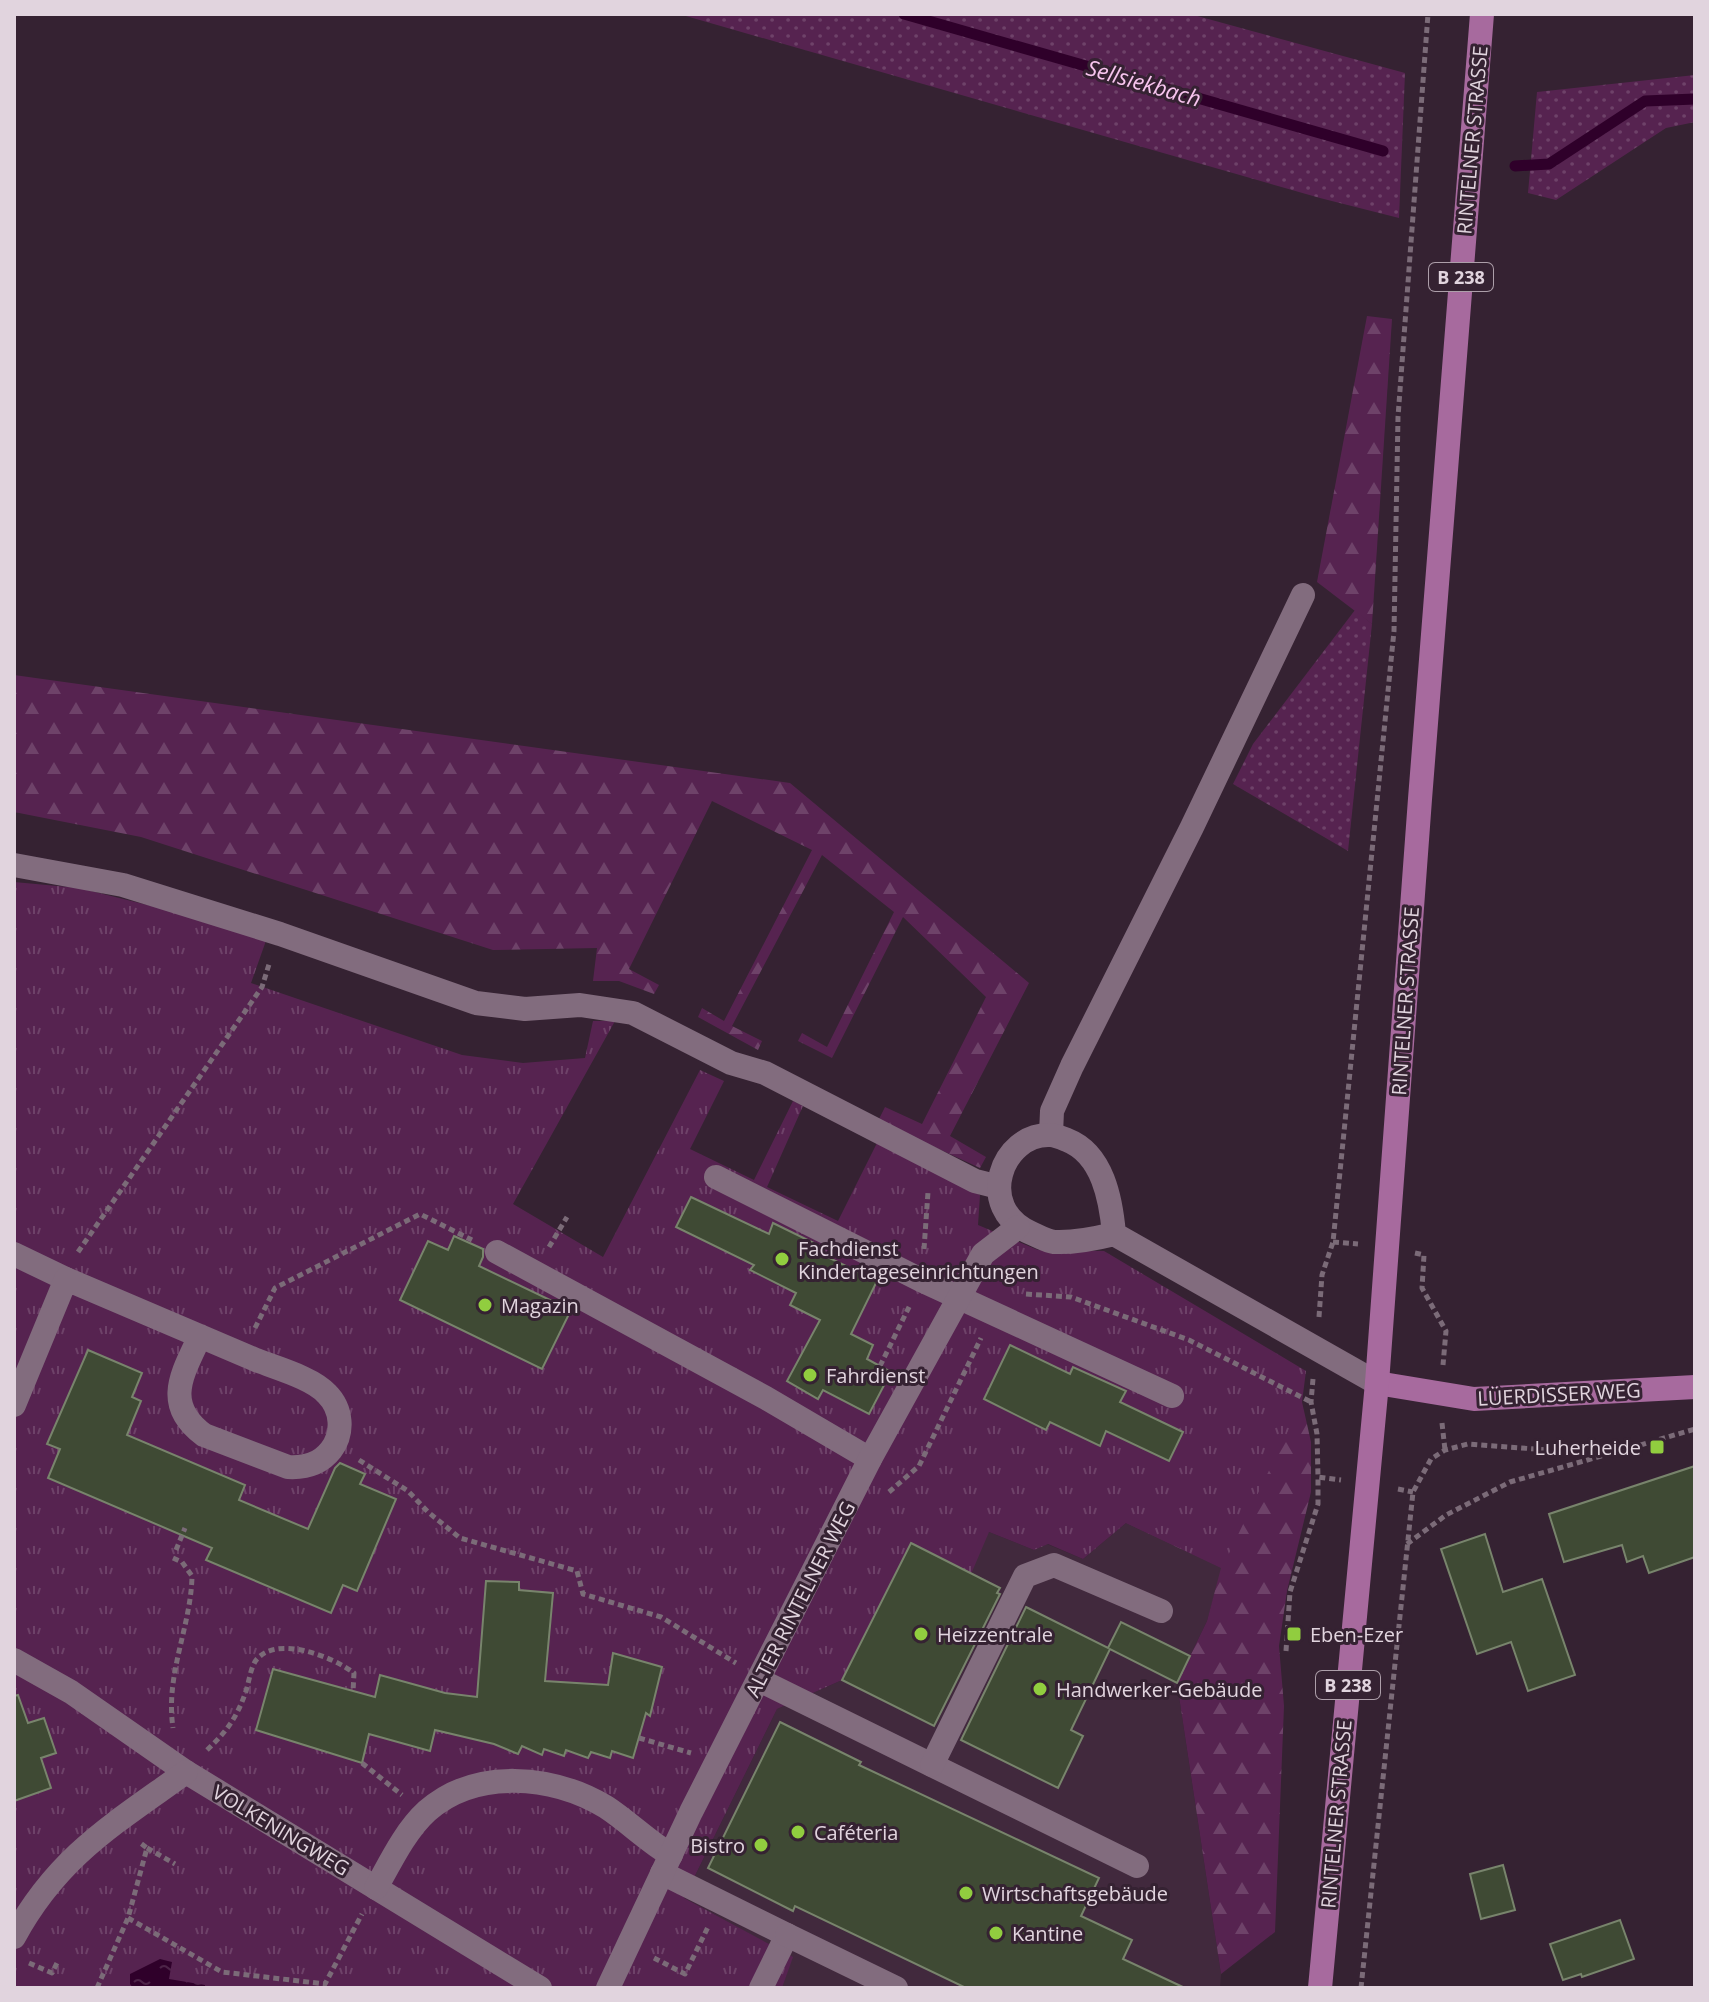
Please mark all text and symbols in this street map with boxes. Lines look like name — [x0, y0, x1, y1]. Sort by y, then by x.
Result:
street label: RINTELNER STRASSE — [1450, 45, 1494, 235]
water label: Sellsiekbach — [1083, 51, 1205, 113]
road number: B 238 — [1429, 263, 1493, 291]
street label: RINTELNER STRASSE — [1385, 906, 1425, 1096]
place label: Fachdienst Kindertageseinrichtungen — [798, 1235, 1039, 1285]
marker: Fachdienst Kindertageseinrichtungen — [773, 1250, 791, 1268]
place label: Magazin — [501, 1292, 579, 1319]
marker: Magazin — [476, 1296, 494, 1314]
place label: Fahrdienst — [826, 1362, 925, 1389]
marker: Fahrdienst — [801, 1366, 819, 1384]
street label: LÜERDISSER WEG — [1477, 1376, 1641, 1412]
place label: Luherheide — [1535, 1434, 1641, 1461]
marker: Luherheide — [1648, 1438, 1666, 1456]
street label: ALTER RINTELNER WEG — [739, 1497, 861, 1701]
place label: Heizzentrale — [937, 1621, 1053, 1648]
place label: Eben-Ezer — [1310, 1621, 1403, 1648]
marker: Heizzentrale — [912, 1625, 930, 1643]
marker: Eben-Ezer — [1285, 1625, 1303, 1643]
road number: B 238 — [1316, 1671, 1380, 1699]
place label: Handwerker-Gebäude — [1056, 1676, 1262, 1703]
marker: Handwerker-Gebäude — [1031, 1680, 1049, 1698]
street label: RINTELNER STRASSE — [1314, 1719, 1358, 1909]
street label: VOLKENINGWEG — [207, 1778, 355, 1882]
place label: Caféteria — [814, 1819, 898, 1846]
marker: Caféteria — [789, 1823, 807, 1841]
place label: Bistro — [690, 1832, 745, 1859]
marker: Bistro — [752, 1836, 770, 1854]
place label: Wirtschaftsgebäude — [982, 1880, 1168, 1907]
marker: Wirtschaftsgebäude — [957, 1884, 975, 1902]
place label: Kantine — [1012, 1920, 1083, 1947]
marker: Kantine — [987, 1924, 1005, 1942]

